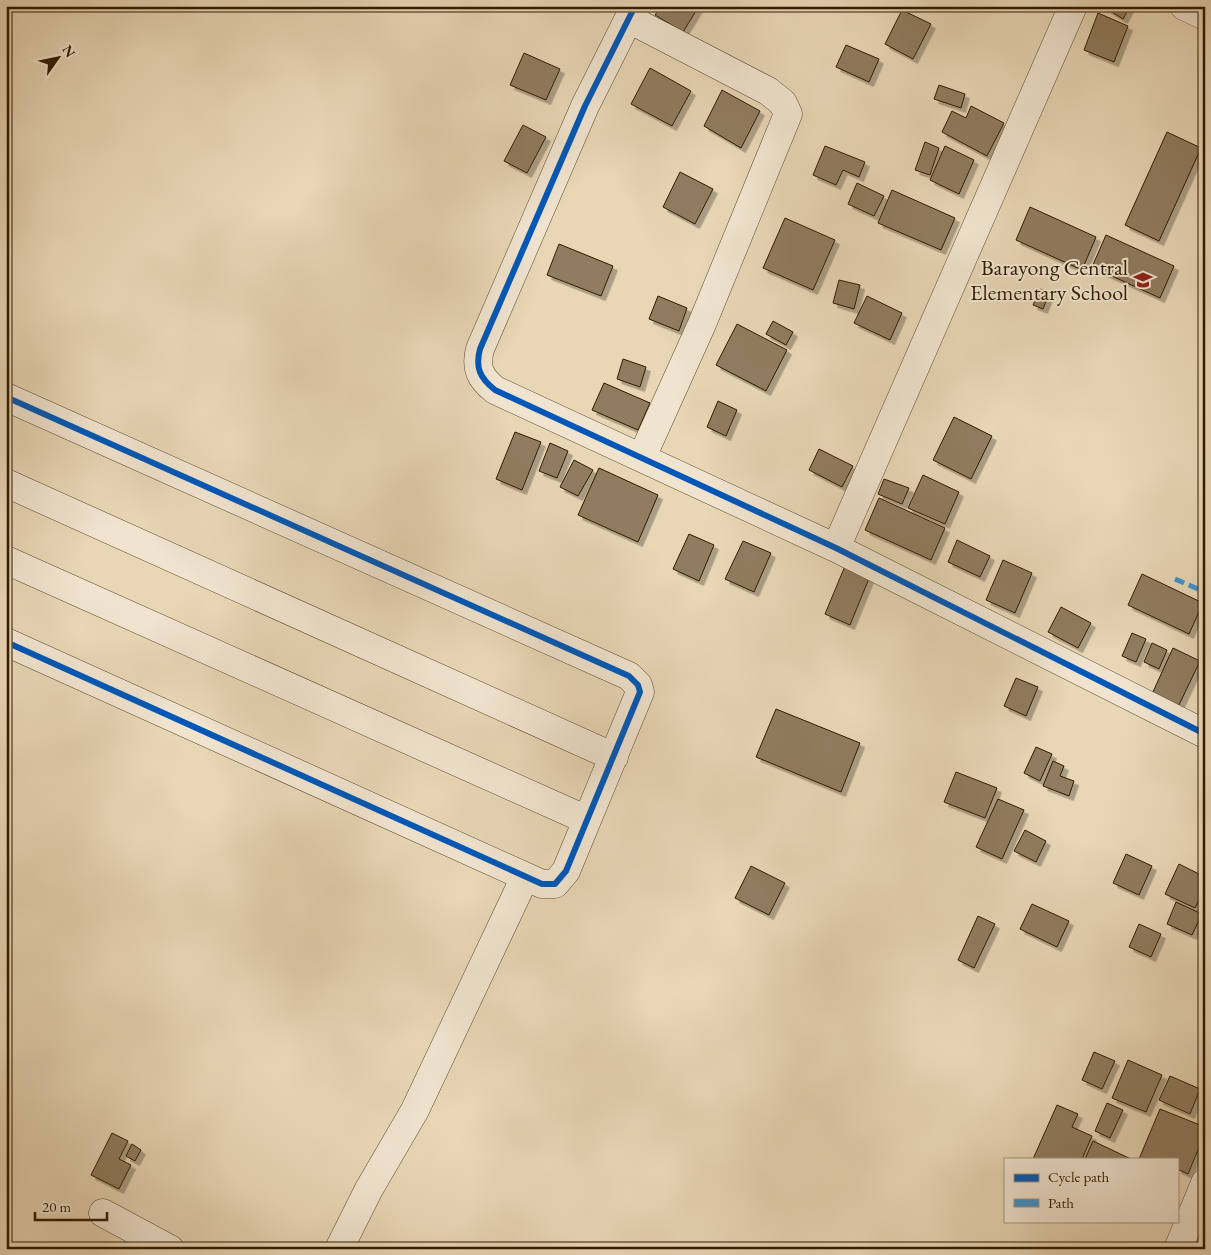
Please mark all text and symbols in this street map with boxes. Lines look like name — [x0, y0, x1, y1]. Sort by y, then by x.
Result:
north arrow — [32, 32, 82, 82]
text: N — [58, 41, 80, 61]
place label: Barayong Central Elementary School — [970, 253, 1128, 307]
school or university icon: Barayong Central Elementary School — [1132, 269, 1154, 291]
legend — [1004, 1158, 1178, 1222]
text: Cycle path — [1048, 1167, 1110, 1186]
scale bar — [35, 1190, 108, 1222]
text: Path — [1048, 1193, 1074, 1212]
text: 20 m — [42, 1197, 71, 1216]

